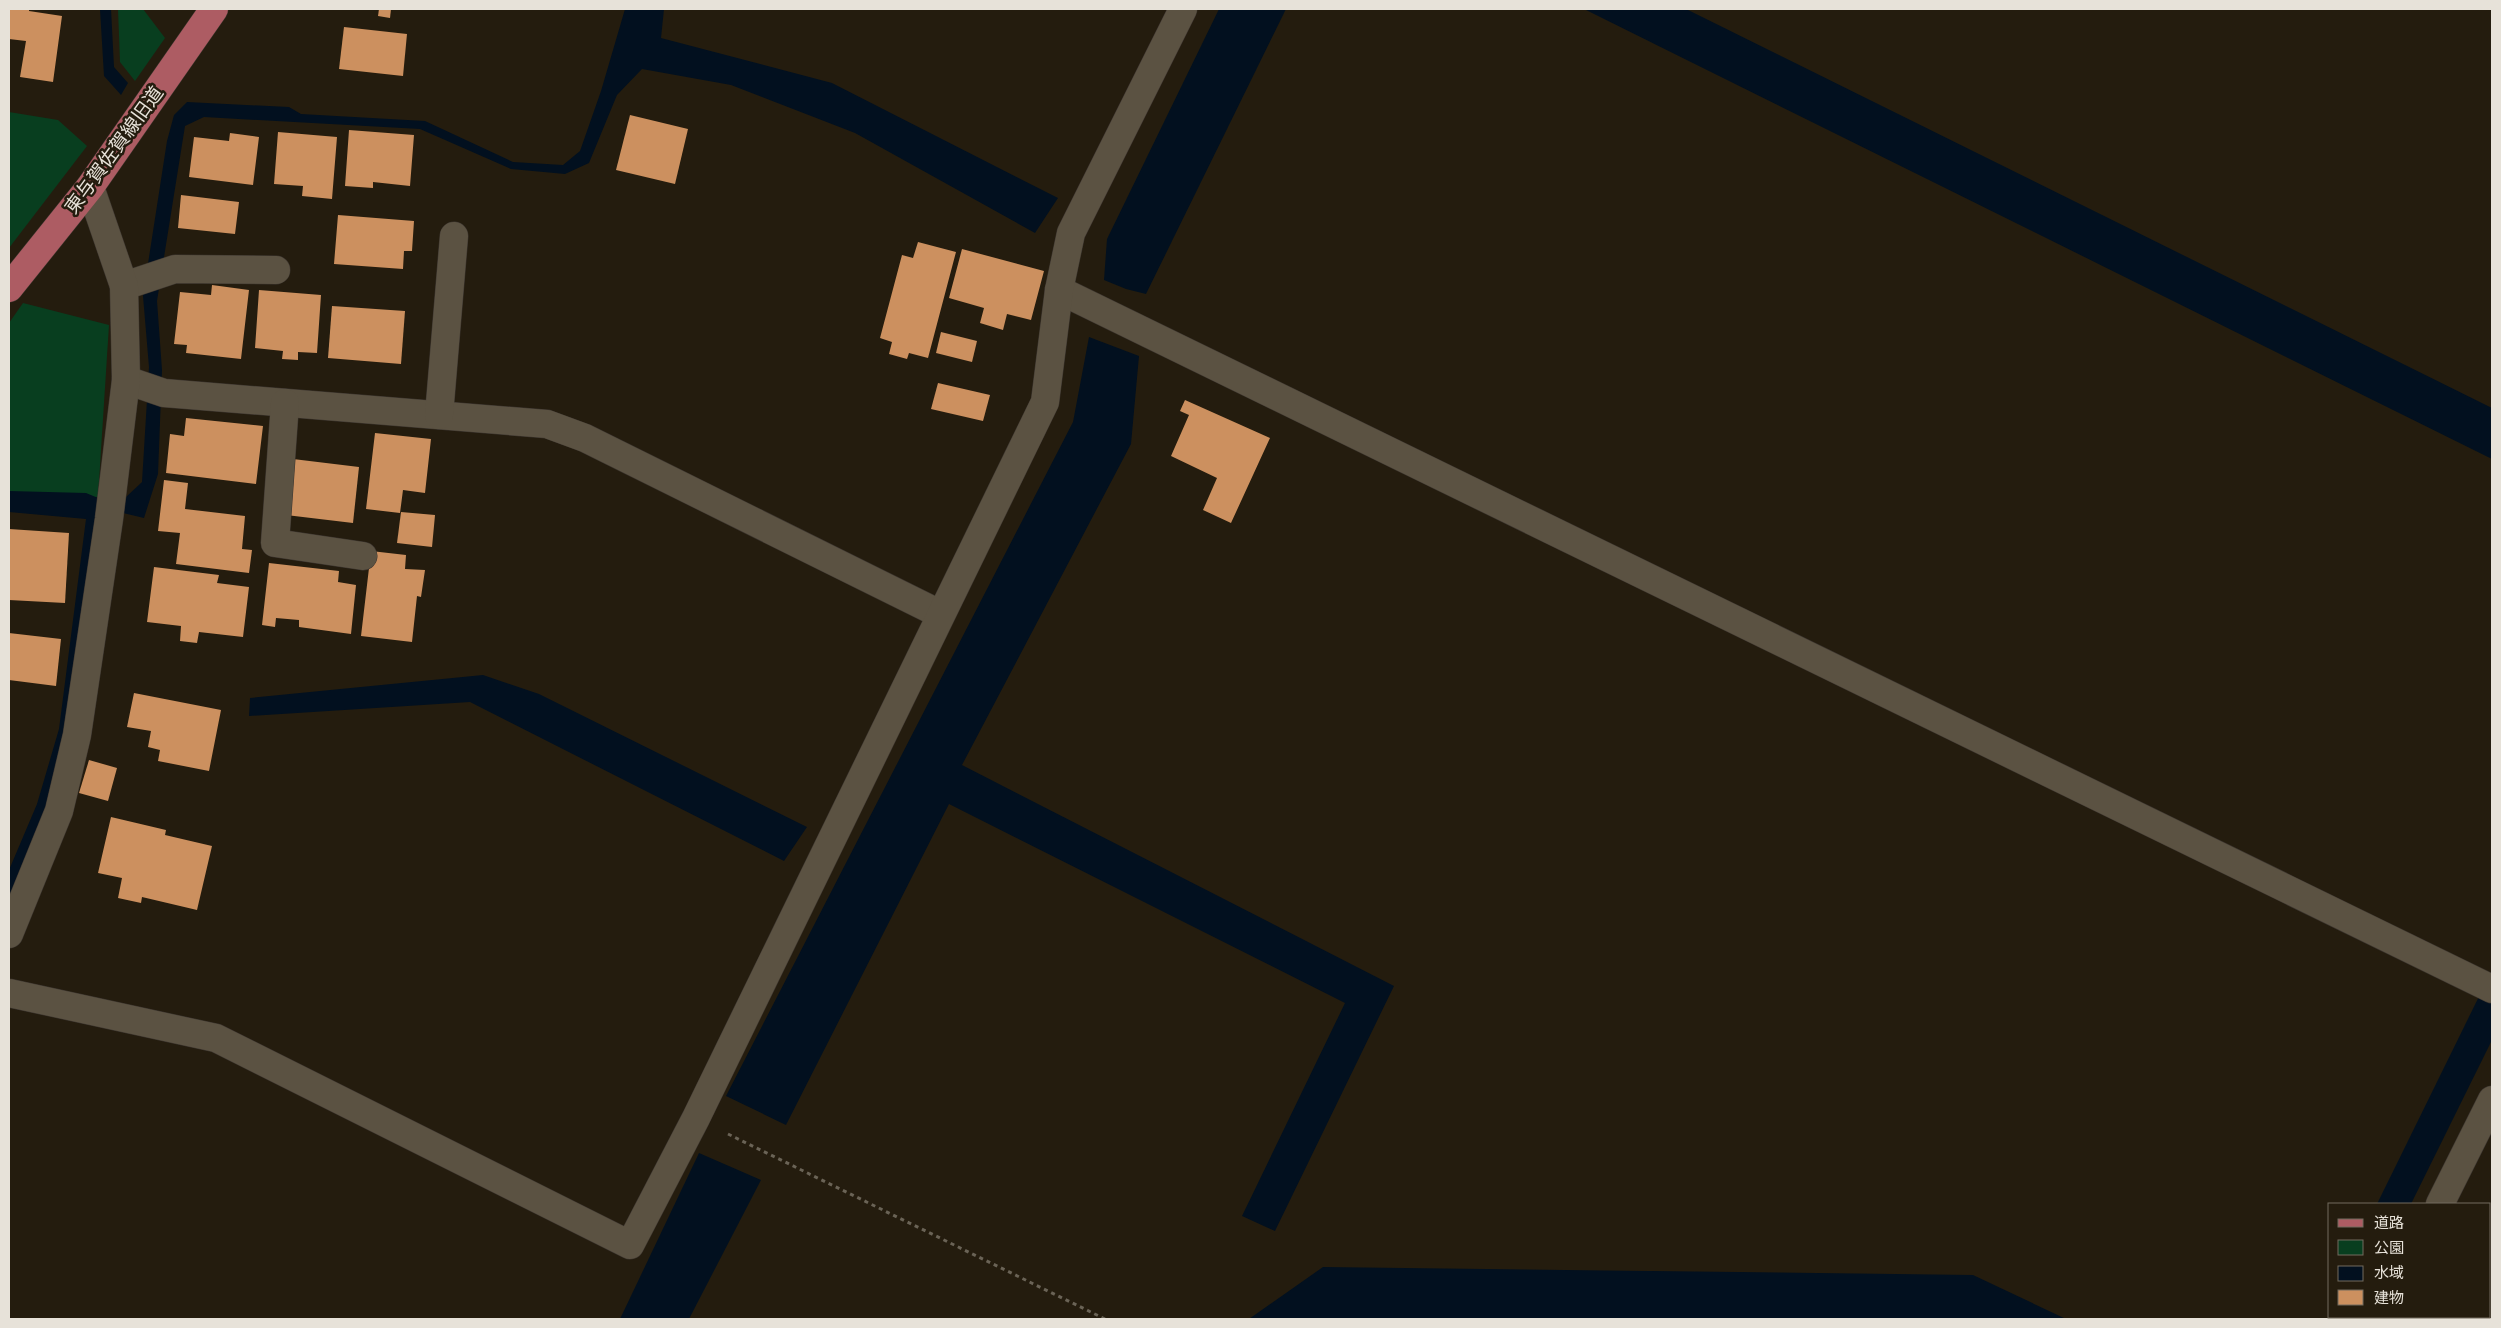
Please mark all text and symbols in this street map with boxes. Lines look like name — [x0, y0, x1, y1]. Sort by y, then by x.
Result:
street label: 東与賀佐賀線旧道 — [60, 82, 168, 218]
legend — [2328, 1203, 2491, 1318]
text: 道路 — [2374, 1214, 2404, 1232]
text: 公園 — [2374, 1239, 2404, 1257]
text: 水域 — [2374, 1264, 2404, 1282]
text: 建物 — [2374, 1289, 2404, 1307]

